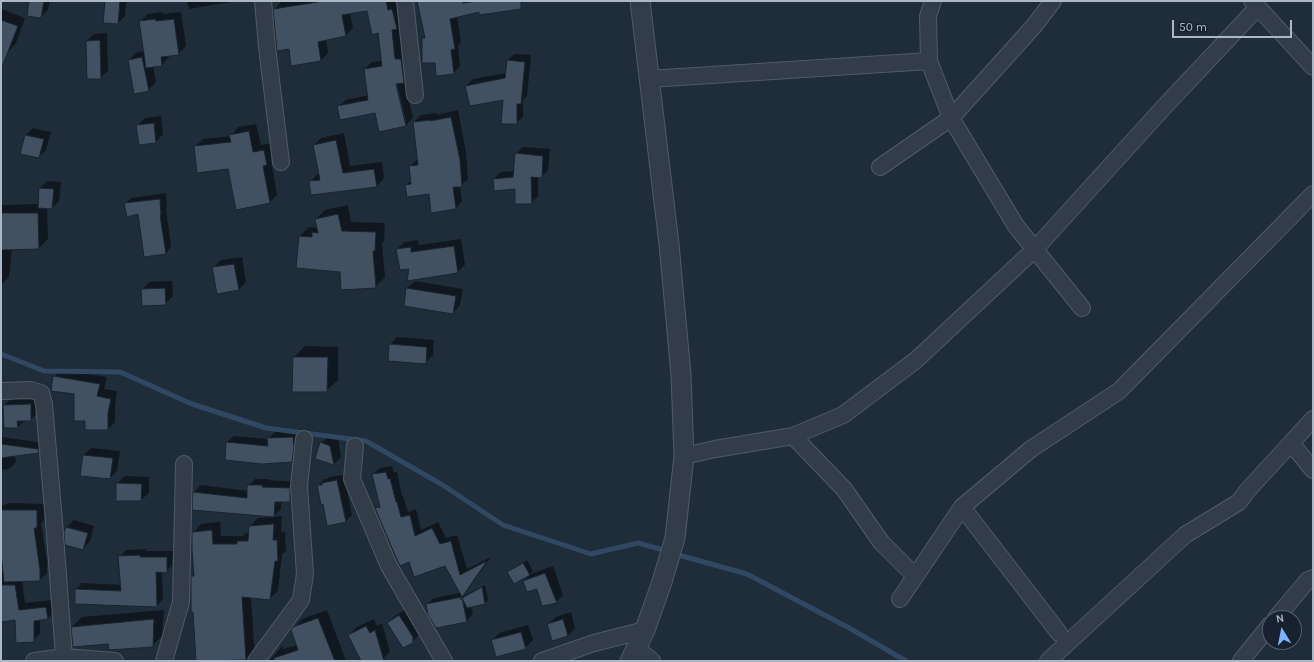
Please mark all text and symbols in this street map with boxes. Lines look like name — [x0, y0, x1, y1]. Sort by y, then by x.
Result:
scale bar — [1174, 12, 1294, 38]
text: 50 m — [1179, 20, 1207, 34]
north arrow — [1262, 610, 1302, 650]
text: N — [1275, 612, 1285, 626]

